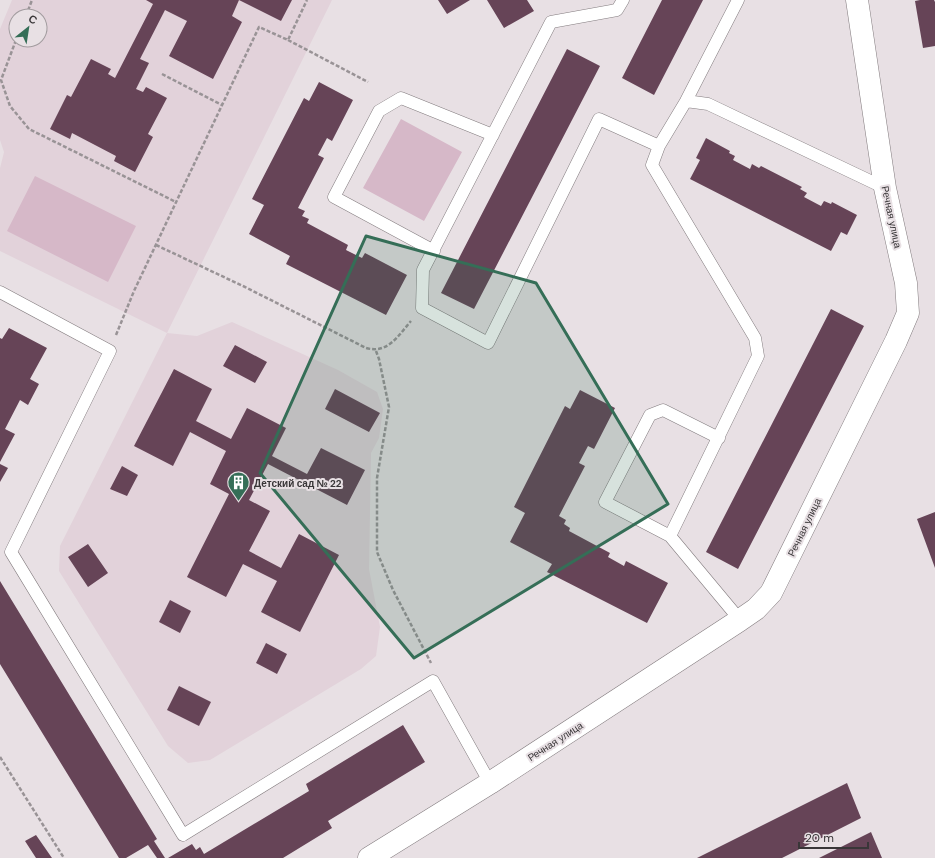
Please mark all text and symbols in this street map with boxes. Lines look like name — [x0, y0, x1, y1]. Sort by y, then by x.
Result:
north arrow — [8, 8, 48, 48]
text: С — [26, 11, 40, 27]
street label: Речная улица — [879, 185, 905, 250]
building icon: Детский сад № 22 — [226, 470, 252, 503]
place label: Детский сад № 22 — [254, 477, 342, 490]
street label: Речная улица — [785, 496, 824, 559]
street label: Речная улица — [525, 718, 586, 764]
scale bar — [799, 824, 868, 850]
text: 20 m — [805, 830, 834, 846]

